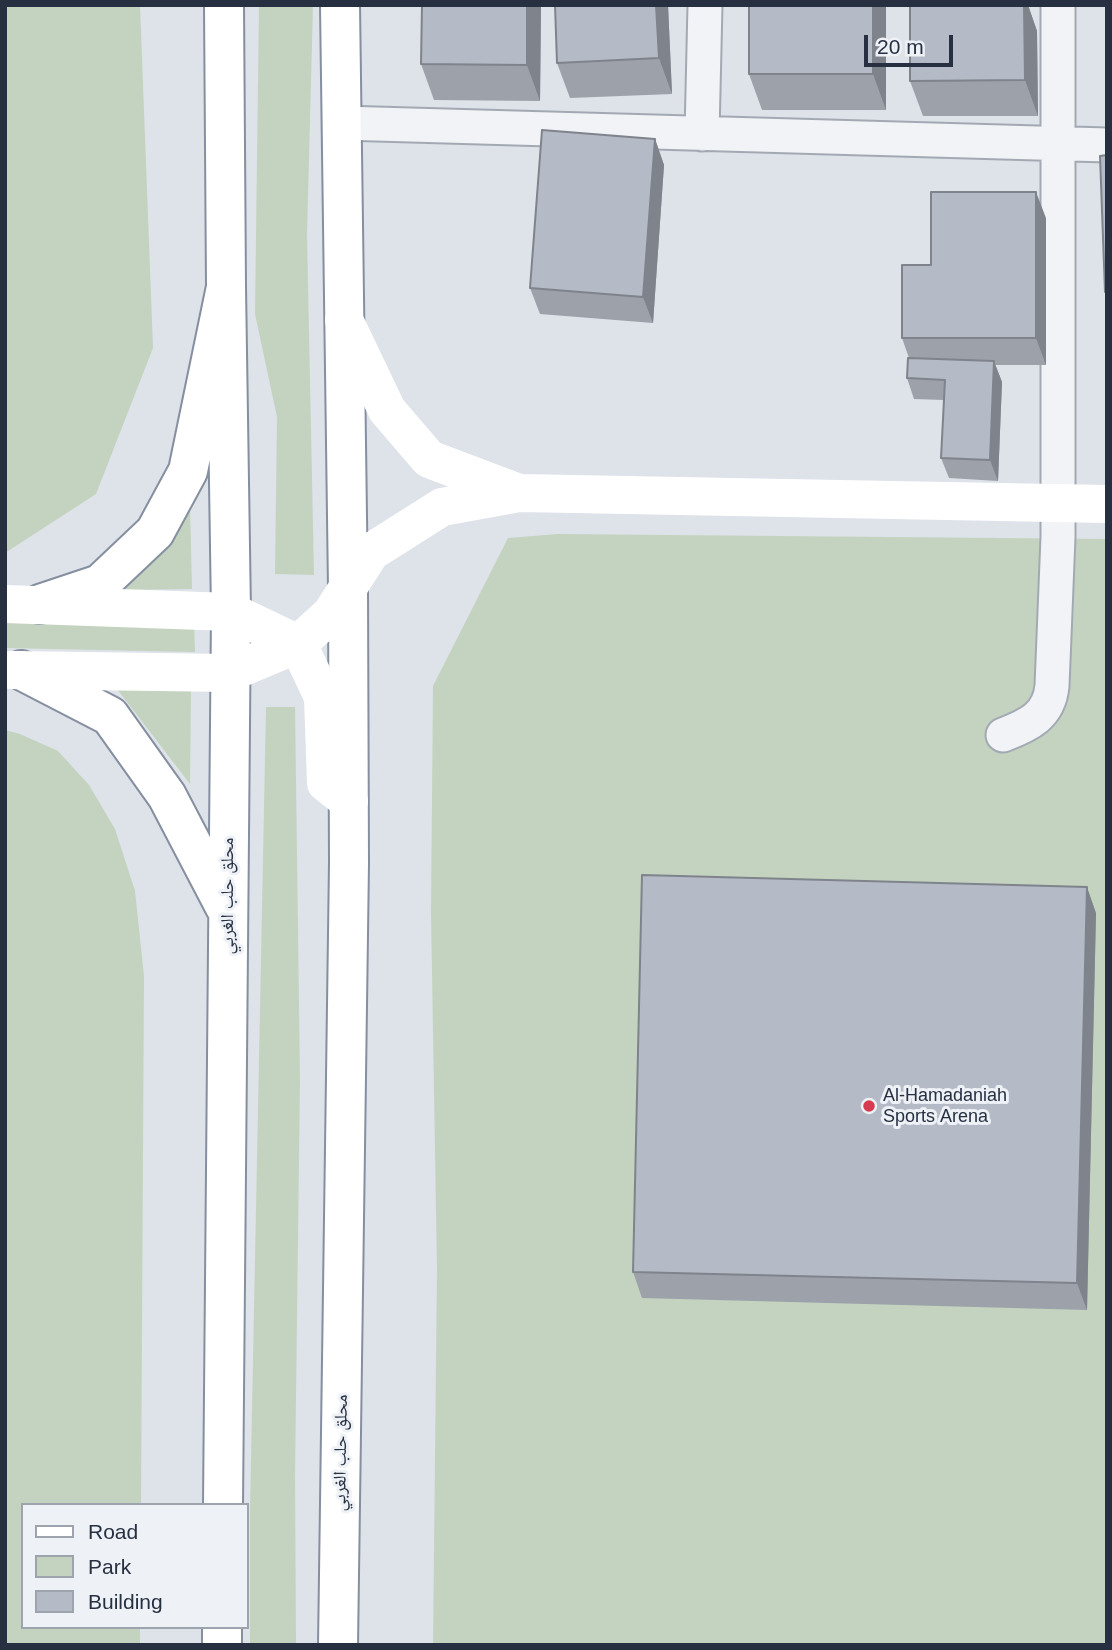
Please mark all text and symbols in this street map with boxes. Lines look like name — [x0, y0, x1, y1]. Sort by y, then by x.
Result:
scale bar — [867, 21, 956, 65]
text: 20 m — [877, 35, 924, 58]
street label: محلق حلب الغربي — [217, 838, 239, 954]
place label: Al-Hamadaniah Sports Arena — [883, 1085, 1007, 1128]
marker: Al-Hamadaniah Sports Arena — [861, 1098, 877, 1114]
street label: محلق حلب الغربي — [329, 1394, 353, 1512]
legend — [21, 1503, 248, 1629]
text: Road — [88, 1520, 138, 1543]
text: Park — [88, 1555, 131, 1578]
text: Building — [88, 1590, 163, 1613]

